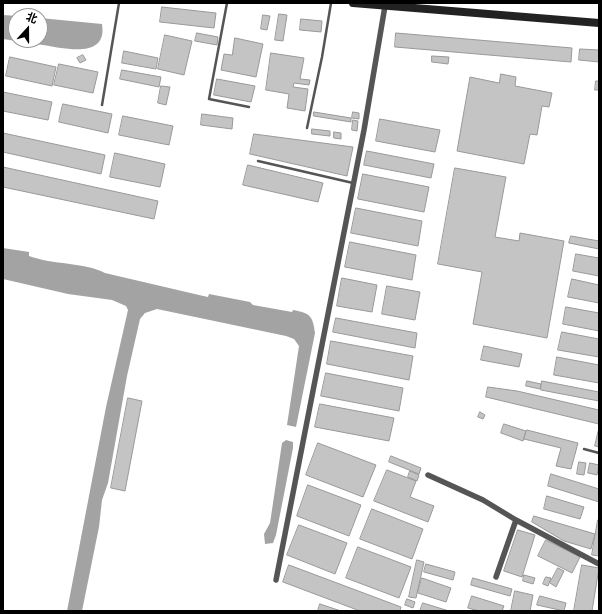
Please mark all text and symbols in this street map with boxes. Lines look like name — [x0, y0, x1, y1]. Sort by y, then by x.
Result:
north arrow — [8, 8, 48, 48]
text: 北 — [25, 9, 40, 25]

